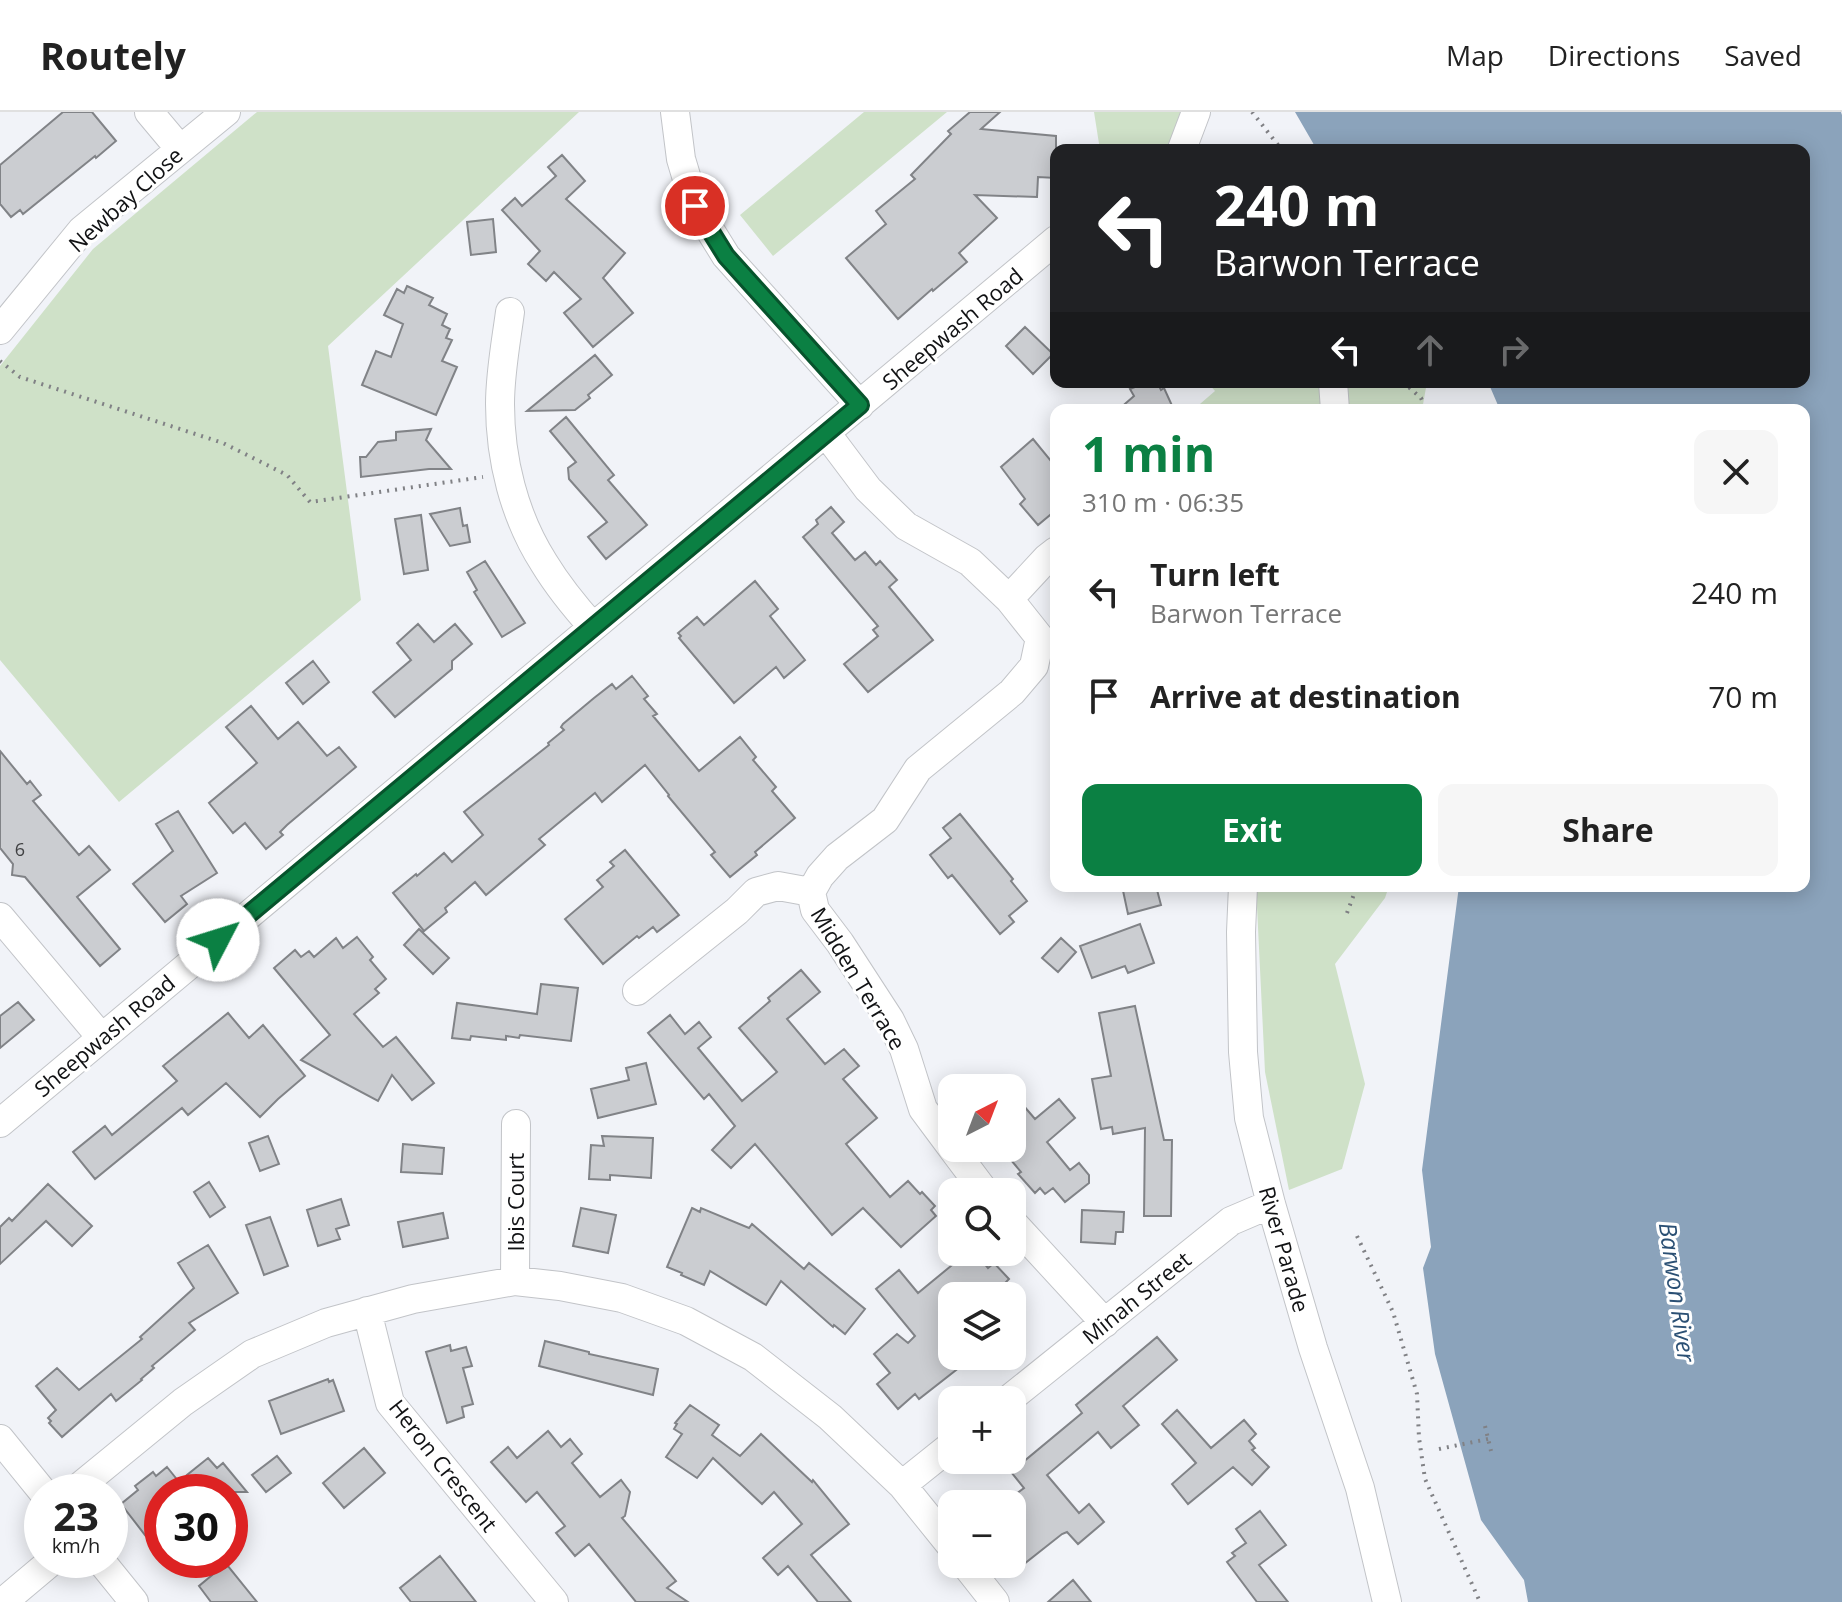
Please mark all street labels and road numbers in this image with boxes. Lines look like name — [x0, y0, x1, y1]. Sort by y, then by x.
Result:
street label: Newbay Close — [62, 140, 188, 258]
street label: Sheepwash Road — [875, 260, 1029, 396]
street label: Midden Terrace — [805, 901, 913, 1055]
street label: Sheepwash Road — [27, 967, 181, 1103]
street label: Ibis Court — [500, 1152, 530, 1251]
street label: River Parade — [1253, 1183, 1317, 1315]
street label: Minah Street — [1075, 1244, 1197, 1350]
street label: Heron Crescent — [383, 1393, 505, 1537]

